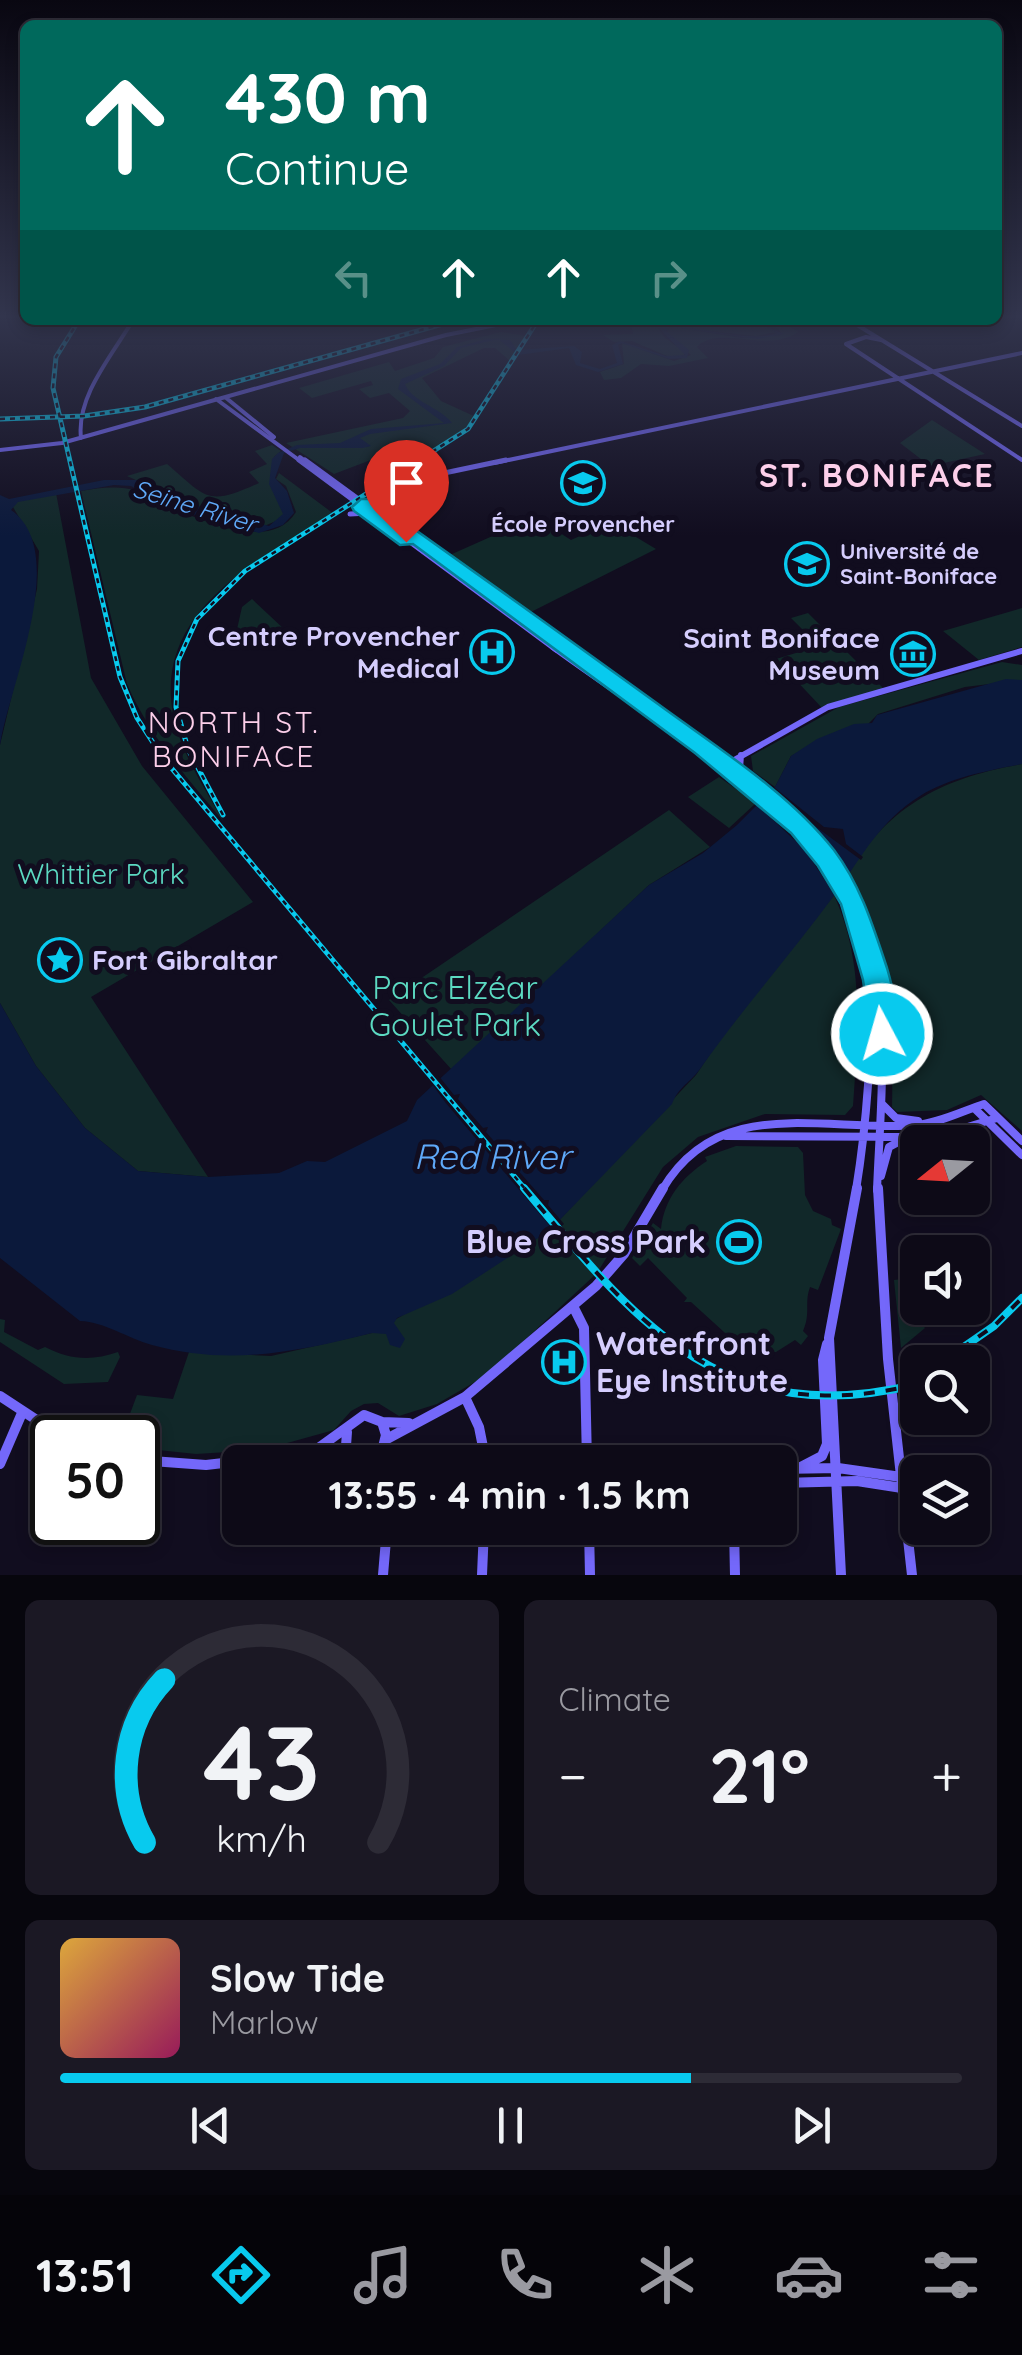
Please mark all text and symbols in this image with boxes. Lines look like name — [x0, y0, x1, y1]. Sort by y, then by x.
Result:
text: 430 m — [225, 53, 431, 141]
icon: ahead — [60, 60, 190, 190]
text: Continue — [225, 140, 410, 196]
icon: left — [326, 250, 381, 305]
icon: ahead — [431, 250, 486, 305]
icon: ahead — [536, 250, 591, 305]
icon: right — [641, 250, 696, 305]
pin — [364, 440, 449, 543]
icon: arrive — [379, 455, 434, 510]
district label: ST. BONIFACE — [759, 455, 995, 495]
school or university icon: École Provencher — [560, 460, 606, 506]
water label: Seine River — [129, 472, 264, 540]
place label: École Provencher — [491, 510, 675, 538]
place label: Université de Saint-Boniface — [840, 537, 997, 590]
school or university icon: Université de Saint-Boniface — [784, 541, 830, 587]
place label: Centre Provencher Medical — [208, 618, 460, 685]
place label: Saint Boniface Museum — [683, 620, 880, 687]
hospital icon: Centre Provencher Medical — [469, 629, 515, 675]
museum icon: Saint Boniface Museum — [890, 631, 936, 677]
district label: NORTH ST. BONIFACE — [148, 703, 320, 775]
park label: Whittier Park — [17, 856, 185, 891]
place icon: Fort Gibraltar — [37, 937, 83, 983]
place label: Fort Gibraltar — [92, 942, 278, 977]
park label: Parc Elzéar Goulet Park — [369, 967, 541, 1044]
position arrow — [830, 982, 934, 1086]
north arrow — [900, 1125, 990, 1215]
map controls — [900, 1125, 990, 1545]
water label: Red River — [414, 1134, 575, 1178]
sports icon: Blue Cross Park — [716, 1219, 762, 1265]
place label: Blue Cross Park — [466, 1221, 706, 1261]
button: sound — [900, 1235, 990, 1325]
place label: Waterfront Eye Institute — [596, 1323, 788, 1400]
hospital icon: Waterfront Eye Institute — [541, 1339, 587, 1385]
button: search — [900, 1345, 990, 1435]
speed limit sign: 50 — [30, 1415, 160, 1545]
button: layers — [900, 1455, 990, 1545]
text: 13:55 · 4 min · 1.5 km — [329, 1471, 690, 1519]
text: Climate — [559, 1679, 671, 1719]
text: 43 — [203, 1696, 320, 1826]
text: 21° — [708, 1728, 810, 1822]
text: − — [559, 1741, 587, 1810]
text: + — [931, 1741, 962, 1810]
text: km/h — [216, 1816, 307, 1861]
text: Slow Tide — [210, 1954, 385, 2002]
text: Marlow — [210, 2002, 319, 2042]
icon: previous — [183, 2098, 238, 2153]
icon: pause — [483, 2098, 538, 2153]
icon: next — [784, 2098, 839, 2153]
icon: directions — [206, 2240, 276, 2310]
icon: music — [348, 2240, 418, 2310]
icon: phone — [490, 2240, 560, 2310]
icon: climate — [632, 2240, 702, 2310]
icon: car — [774, 2240, 844, 2310]
icon: filters — [916, 2240, 986, 2310]
text: 13:51 — [36, 2247, 133, 2303]

